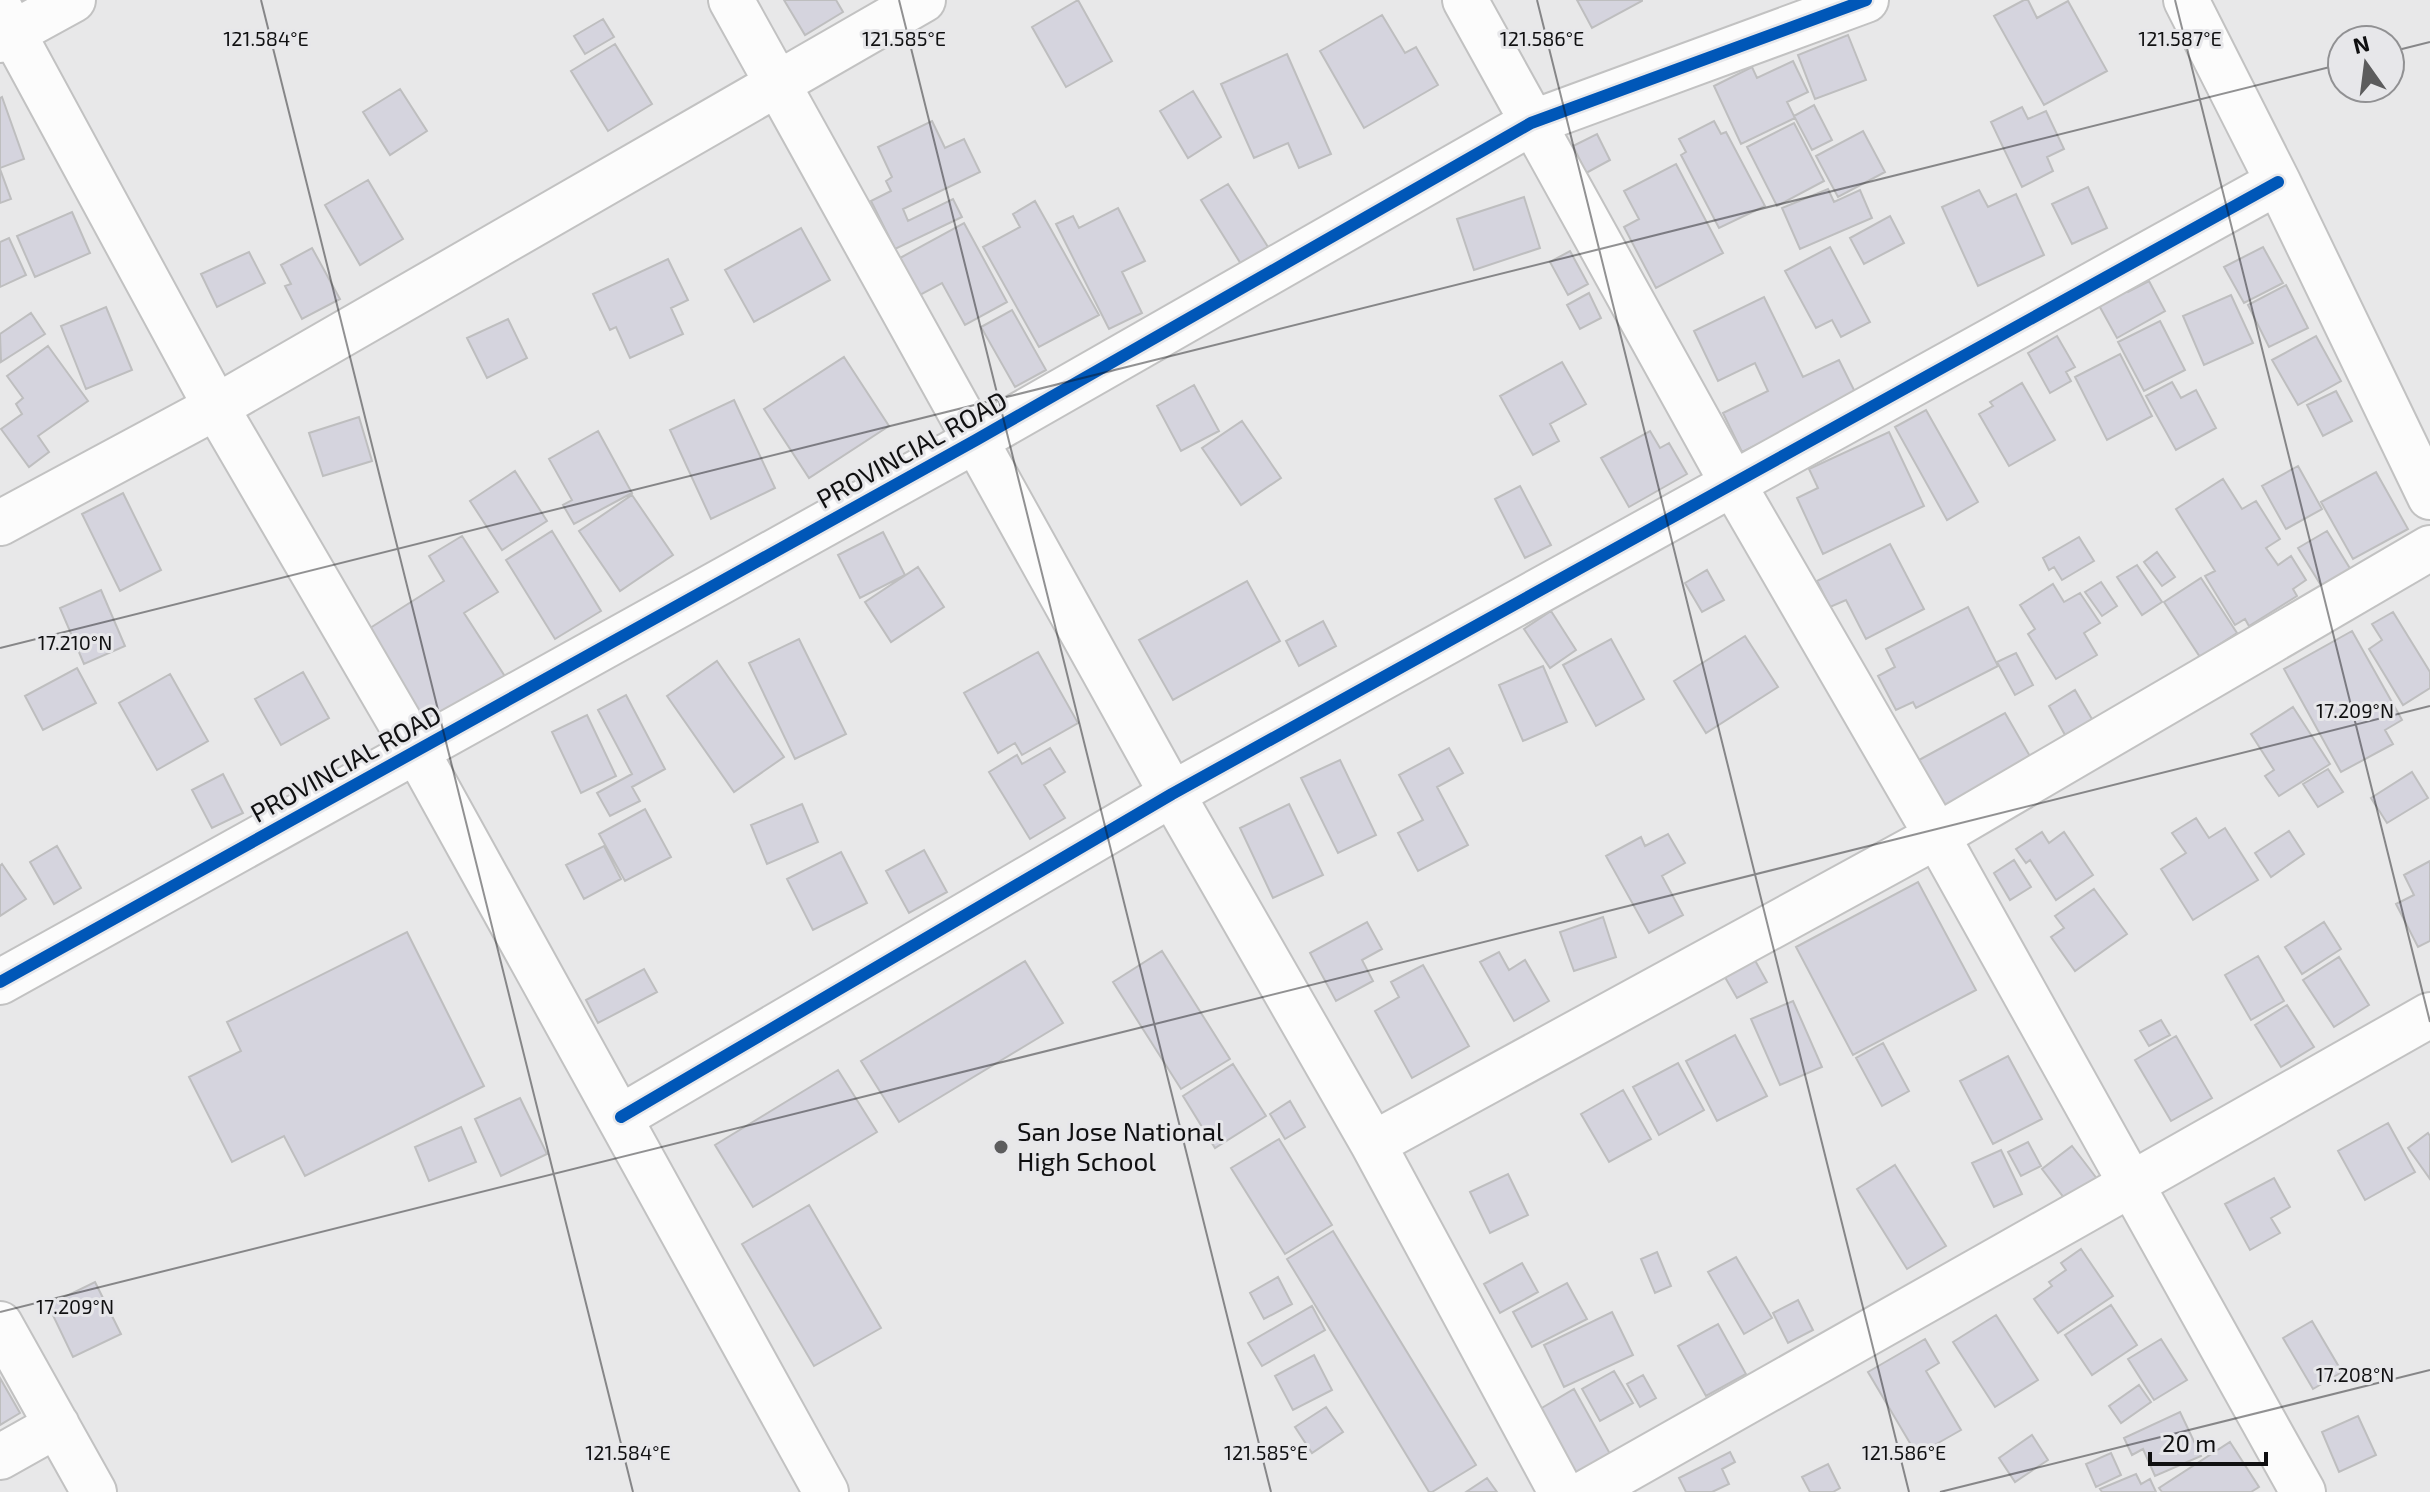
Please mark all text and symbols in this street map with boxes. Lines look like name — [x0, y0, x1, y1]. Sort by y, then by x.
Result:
north arrow — [2326, 24, 2406, 104]
text: 121.584°E — [223, 26, 309, 50]
text: 121.585°E — [862, 26, 946, 50]
text: 121.586°E — [1500, 26, 1584, 50]
text: 121.587°E — [2138, 26, 2222, 50]
text: N — [2350, 29, 2372, 58]
street label: PROVINCIAL ROAD — [811, 384, 1012, 514]
text: 17.210°N — [38, 630, 112, 654]
street label: PROVINCIAL ROAD — [245, 698, 446, 828]
text: 17.209°N — [2316, 698, 2394, 722]
place label: San Jose National High School — [1017, 1115, 1224, 1176]
marker: San Jose National High School — [992, 1138, 1010, 1156]
text: 17.209°N — [36, 1294, 114, 1318]
text: 17.208°N — [2316, 1362, 2394, 1386]
scale bar — [2150, 1416, 2266, 1466]
text: 20 m — [2162, 1428, 2216, 1457]
text: 121.584°E — [585, 1440, 671, 1464]
text: 121.585°E — [1224, 1440, 1308, 1464]
text: 121.586°E — [1862, 1440, 1946, 1464]

